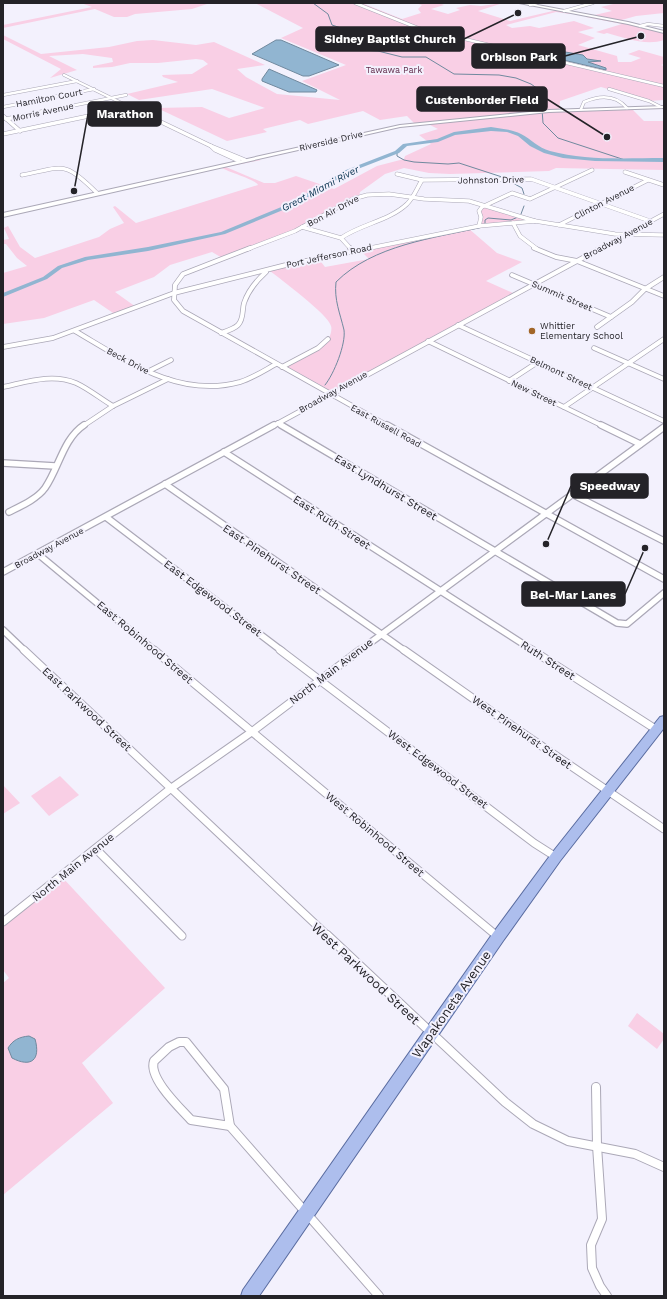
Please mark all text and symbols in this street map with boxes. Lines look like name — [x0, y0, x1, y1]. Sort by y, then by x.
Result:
callout: Sidney Baptist Church — [316, 27, 464, 51]
text: Sidney Baptist Church — [324, 32, 456, 46]
callout: Orbison Park — [472, 44, 565, 68]
text: Orbison Park — [480, 50, 558, 64]
park label: Tawawa Park — [366, 65, 422, 75]
street label: Hamilton Court — [15, 87, 83, 109]
callout: Custenborder Field — [417, 87, 547, 111]
text: Custenborder Field — [425, 93, 539, 107]
street label: Morris Avenue — [12, 101, 74, 123]
callout: Marathon — [88, 102, 161, 126]
text: Marathon — [96, 107, 154, 121]
street label: Riverside Drive — [298, 129, 364, 153]
water label: Great Miami River — [280, 163, 362, 213]
street label: Johnston Drive — [458, 174, 524, 186]
street label: Clinton Avenue — [572, 183, 636, 221]
street label: Bon Air Drive — [306, 193, 360, 229]
street label: Broadway Avenue — [582, 217, 654, 261]
street label: Port Jefferson Road — [285, 242, 373, 270]
street label: Summit Street — [530, 279, 594, 313]
place label: Whittier Elementary School — [540, 321, 623, 341]
marker: Whittier Elementary School — [527, 326, 537, 336]
street label: Beck Drive — [105, 346, 151, 376]
street label: Belmont Street — [528, 354, 594, 392]
street label: Broadway Avenue — [297, 369, 369, 415]
street label: New Street — [510, 378, 558, 408]
street label: East Russell Road — [349, 403, 423, 449]
street label: East Lyndhurst Street — [332, 452, 440, 523]
callout: Speedway — [571, 474, 648, 498]
text: Speedway — [580, 479, 641, 493]
street label: East Ruth Street — [291, 493, 373, 552]
street label: East Pinehurst Street — [220, 522, 323, 597]
street label: Broadway Avenue — [13, 526, 85, 570]
street label: East Edgewood Street — [161, 557, 265, 640]
callout: Bel-Mar Lanes — [522, 582, 625, 606]
text: Bel-Mar Lanes — [530, 588, 617, 602]
street label: East Robinhood Street — [94, 598, 196, 687]
street label: North Main Avenue — [287, 636, 376, 707]
street label: Ruth Street — [518, 638, 578, 683]
street label: East Parkwood Street — [39, 665, 134, 754]
street label: West Pinehurst Street — [469, 693, 574, 772]
street label: West Edgewood Street — [385, 727, 491, 812]
street label: West Robinhood Street — [323, 789, 427, 880]
street label: North Main Avenue — [30, 830, 117, 904]
street label: West Parkwood Street — [309, 919, 423, 1028]
street label: Wapakoneta Avenue — [409, 948, 494, 1061]

